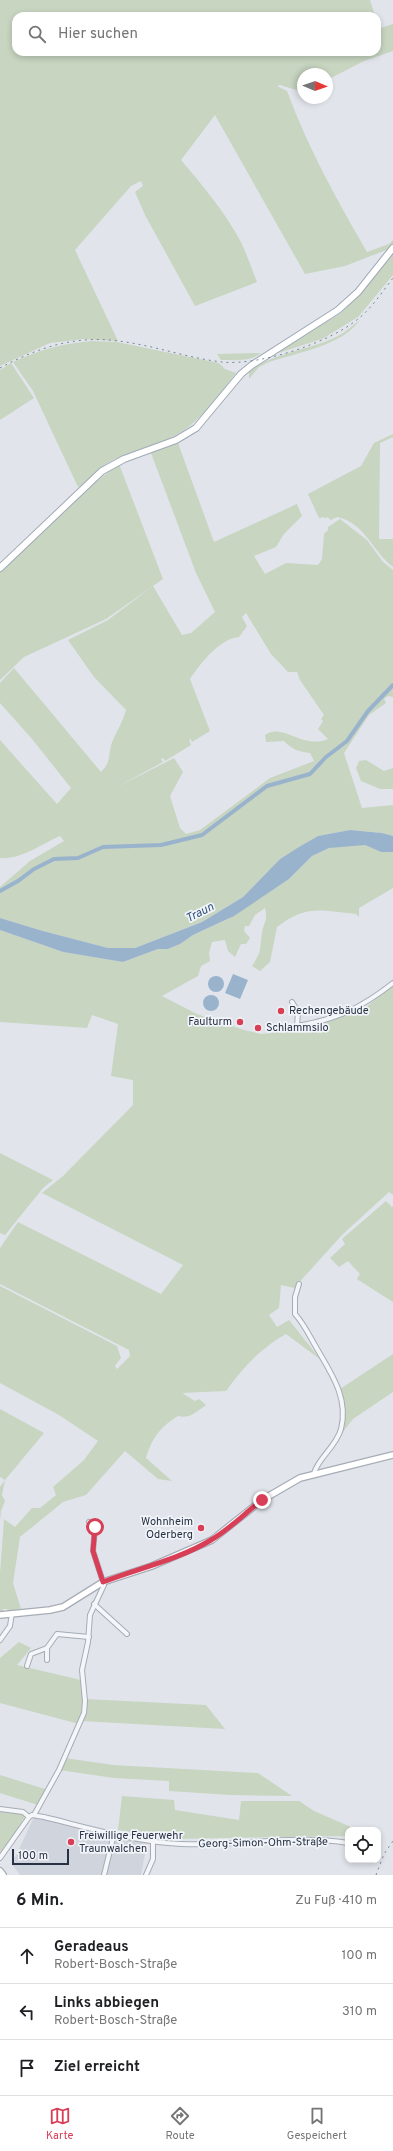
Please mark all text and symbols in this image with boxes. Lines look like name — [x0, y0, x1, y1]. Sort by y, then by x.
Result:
search box — [12, 12, 381, 56]
icon: search — [26, 23, 48, 45]
text: Hier suchen — [58, 25, 138, 44]
north arrow — [297, 68, 333, 104]
water label: Traun — [183, 899, 217, 927]
place label: Rechengebäude — [289, 1004, 369, 1018]
marker: Rechengebäude — [276, 1006, 286, 1016]
place label: Faulturm — [188, 1015, 232, 1029]
marker: Faulturm — [235, 1017, 245, 1027]
place label: Schlammsilo — [266, 1021, 329, 1035]
marker: Schlammsilo — [253, 1023, 263, 1033]
route end — [253, 1491, 271, 1509]
place label: Wohnheim Oderberg — [141, 1515, 193, 1542]
route start — [86, 1518, 104, 1536]
marker: Wohnheim Oderberg — [196, 1523, 206, 1533]
map controls — [345, 1827, 381, 1863]
button: locate — [345, 1827, 381, 1863]
place label: Freiwillige Feuerwehr Traunwalchen — [79, 1829, 184, 1856]
street label: Georg-Simon-Ohm-Straße — [198, 1835, 328, 1851]
marker: Freiwillige Feuerwehr Traunwalchen — [66, 1837, 76, 1847]
scale bar — [12, 1847, 69, 1866]
text: 100 m — [18, 1849, 48, 1863]
text: 6 Min. — [16, 1890, 64, 1912]
text: Zu Fuß · 410 m — [295, 1893, 377, 1909]
text: Geradeaus — [54, 1938, 129, 1957]
icon: ahead — [16, 1945, 38, 1967]
text: 100 m — [341, 1948, 377, 1964]
text: Robert-Bosch-Straße — [54, 1957, 177, 1973]
text: Links abbiegen — [54, 1994, 159, 2013]
icon: left — [16, 2001, 38, 2023]
text: 310 m — [342, 2004, 377, 2020]
text: Robert-Bosch-Straße — [54, 2013, 177, 2029]
icon: arrive — [16, 2057, 38, 2079]
text: Ziel erreicht — [54, 2058, 140, 2077]
tab: Karte — [46, 2105, 73, 2143]
tab: Route — [165, 2105, 195, 2143]
tab: Gespeichert — [287, 2105, 347, 2143]

